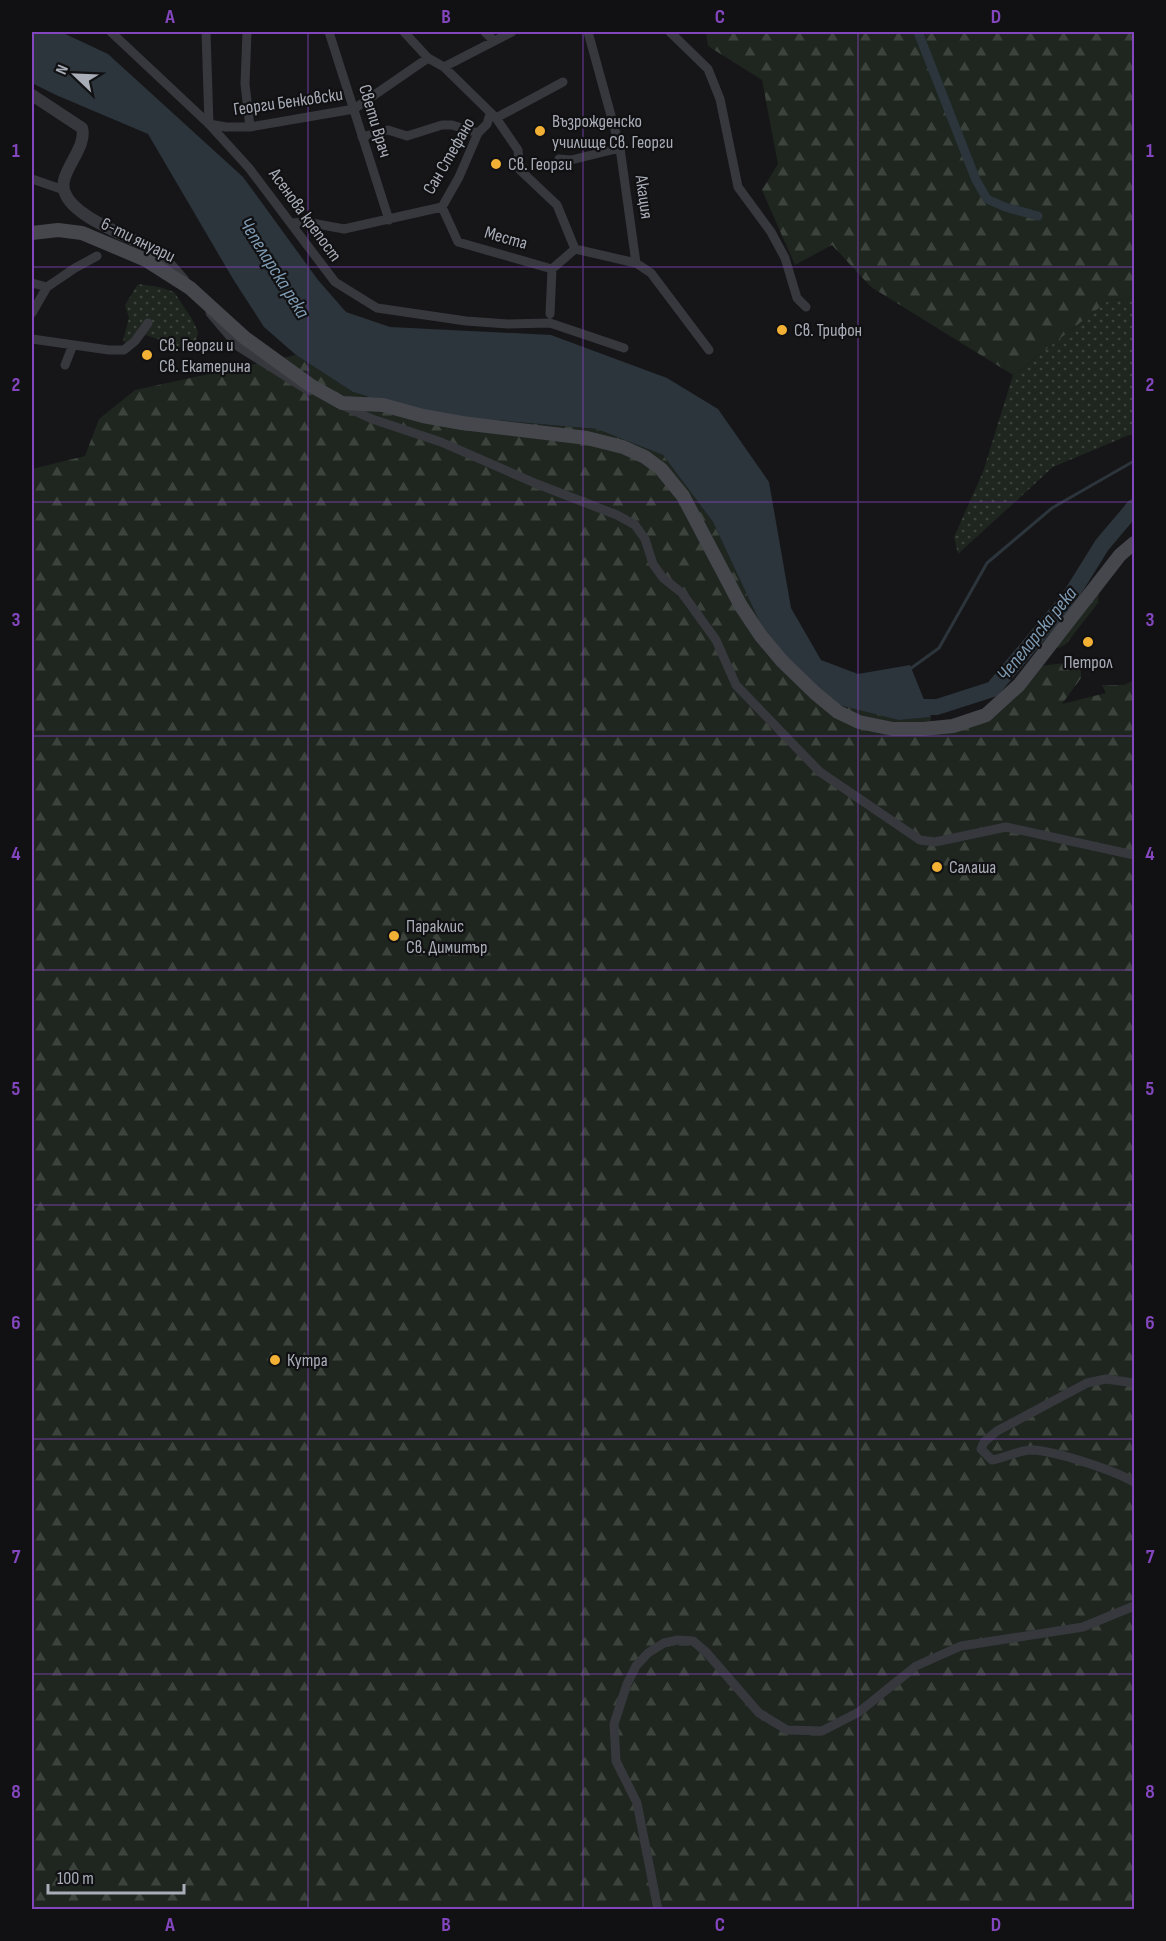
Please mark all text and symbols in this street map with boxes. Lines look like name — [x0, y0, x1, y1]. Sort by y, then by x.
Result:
text: A — [164, 5, 175, 29]
text: B — [441, 5, 451, 29]
text: C — [715, 5, 725, 29]
text: D — [991, 5, 1001, 29]
north arrow — [45, 45, 105, 105]
text: N — [52, 62, 73, 77]
street label: Свети Врач — [354, 82, 396, 160]
street label: Георги Бенковски — [232, 84, 344, 120]
place label: Възрожденско училище Св. Георги — [552, 111, 673, 153]
street label: Сан Стефано — [419, 114, 479, 198]
marker: Възрожденско училище Св. Георги — [533, 124, 547, 138]
text: 1 — [12, 139, 20, 163]
text: 1 — [1146, 139, 1154, 163]
place label: Св. Георги — [508, 154, 572, 175]
marker: Св. Георги — [489, 157, 503, 171]
street label: Асенова крепост — [264, 164, 346, 266]
street label: Акация — [630, 173, 657, 220]
street label: 6-ти януари — [98, 213, 178, 267]
water label: Чепеларска река — [234, 213, 314, 323]
street label: Места — [482, 222, 530, 254]
place label: Св. Трифон — [794, 320, 862, 341]
marker: Св. Трифон — [775, 323, 789, 337]
place label: Св. Георги и Св. Екатерина — [159, 335, 251, 377]
marker: Св. Георги и Св. Екатерина — [140, 348, 154, 362]
text: 2 — [12, 373, 20, 397]
text: 2 — [1146, 373, 1154, 397]
water label: Чепеларска река — [992, 582, 1082, 686]
text: 3 — [12, 608, 21, 632]
text: 3 — [1146, 608, 1155, 632]
marker: Петрол — [1081, 635, 1095, 649]
place label: Петрол — [1063, 652, 1113, 673]
text: 4 — [11, 842, 21, 866]
text: 4 — [1145, 842, 1155, 866]
place label: Салаша — [949, 857, 996, 878]
marker: Салаша — [930, 860, 944, 874]
place label: Параклис Св. Димитър — [406, 916, 487, 958]
marker: Параклис Св. Димитър — [387, 929, 401, 943]
text: 5 — [12, 1077, 21, 1101]
text: 5 — [1146, 1077, 1155, 1101]
text: 6 — [11, 1311, 21, 1335]
text: 6 — [1145, 1311, 1155, 1335]
place label: Кутра — [287, 1350, 328, 1371]
marker: Кутра — [268, 1353, 282, 1367]
text: 7 — [12, 1545, 21, 1569]
text: 7 — [1146, 1545, 1155, 1569]
text: 8 — [11, 1780, 21, 1804]
text: 8 — [1145, 1780, 1155, 1804]
scale bar — [48, 1857, 184, 1895]
text: 100 m — [57, 1868, 94, 1889]
text: A — [164, 1913, 175, 1937]
text: B — [441, 1913, 451, 1937]
text: C — [715, 1913, 725, 1937]
text: D — [991, 1913, 1001, 1937]

